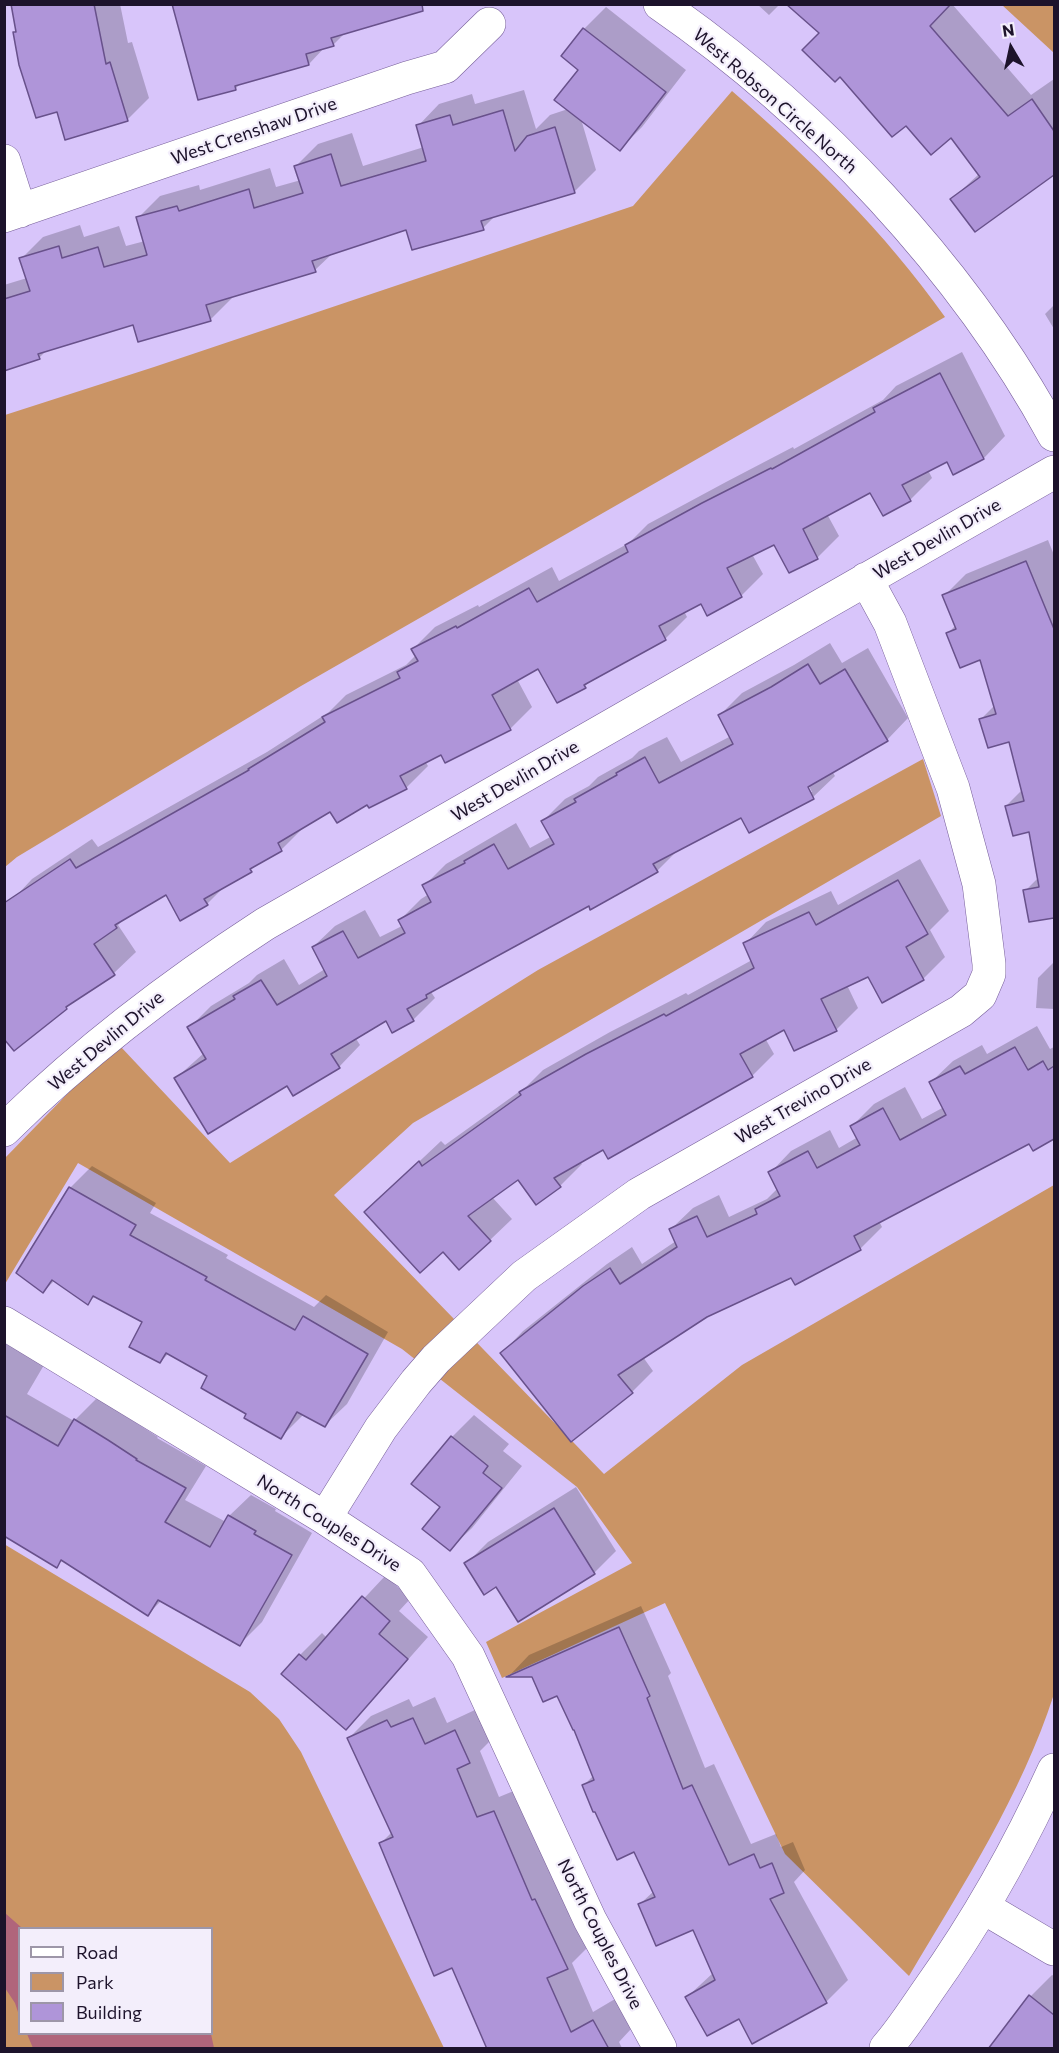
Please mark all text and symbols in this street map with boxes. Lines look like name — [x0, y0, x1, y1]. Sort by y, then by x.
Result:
north arrow — [981, 18, 1041, 78]
text: N — [1001, 19, 1016, 40]
street label: West Robson Circle North — [689, 24, 861, 178]
street label: West Crenshaw Drive — [168, 93, 340, 169]
street label: West Devlin Drive — [869, 494, 1005, 584]
street label: West Devlin Drive — [447, 736, 583, 826]
street label: West Devlin Drive — [44, 987, 168, 1095]
street label: West Trevino Drive — [731, 1053, 875, 1149]
street label: North Couples Drive — [253, 1470, 405, 1576]
street label: North Couples Drive — [553, 1855, 647, 2013]
legend — [18, 1927, 213, 2035]
text: Road — [76, 1941, 118, 1963]
text: Park — [76, 1971, 114, 1993]
text: Building — [76, 2001, 142, 2023]

